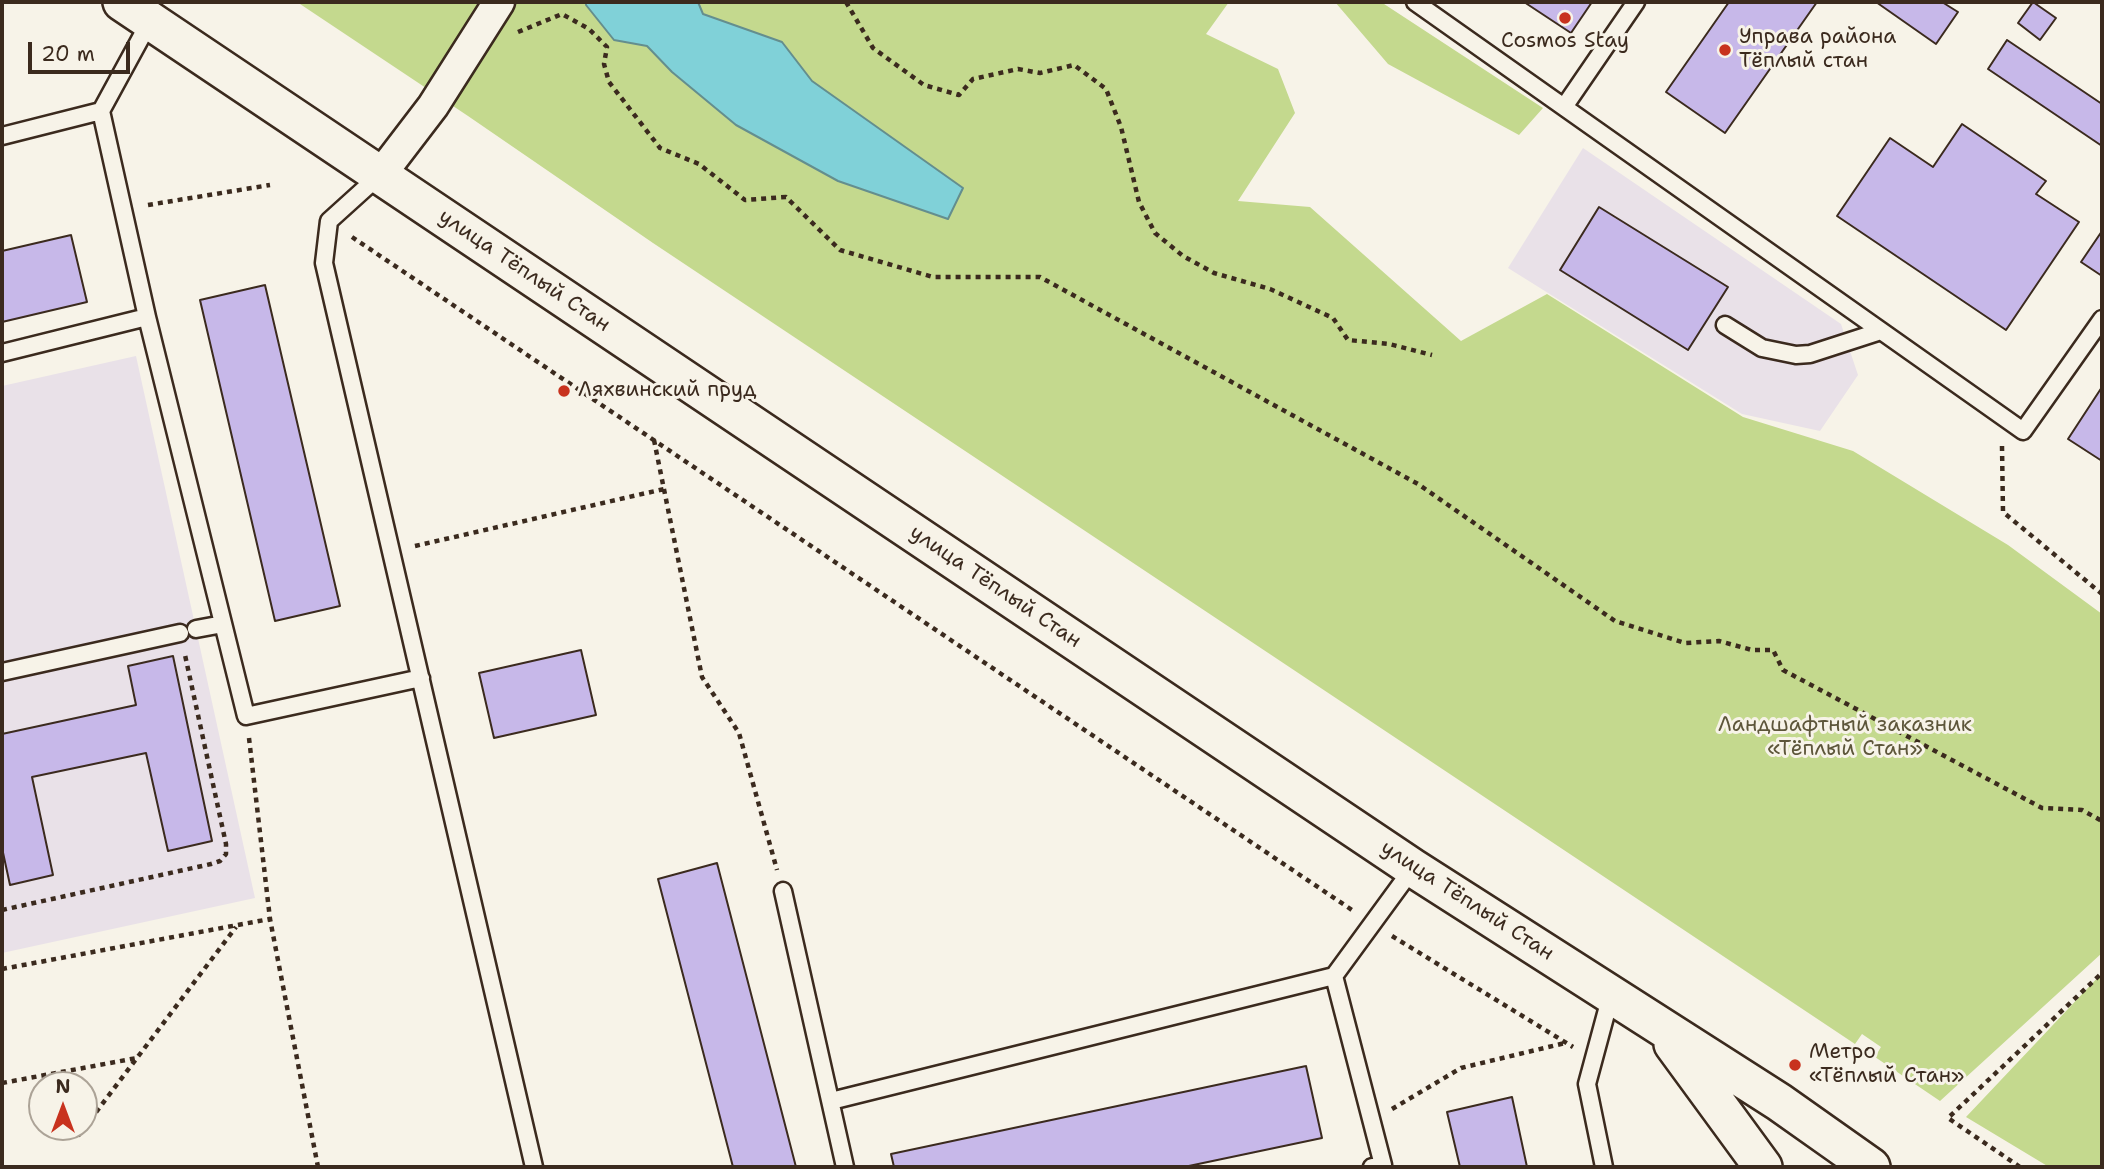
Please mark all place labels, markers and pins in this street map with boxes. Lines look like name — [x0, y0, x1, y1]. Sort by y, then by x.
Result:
marker: Cosmos Stay — [1557, 10, 1573, 26]
place label: Управа района Тёплый стан — [1739, 25, 1896, 75]
place label: Cosmos Stay — [1501, 29, 1629, 55]
marker: Управа района Тёплый стан — [1717, 42, 1733, 58]
place label: Ляхвинский пруд — [578, 378, 757, 404]
marker: Ляхвинский пруд — [556, 383, 572, 399]
place label: Метро «Тёплый Стан» — [1809, 1040, 1964, 1090]
marker: Метро «Тёплый Стан» — [1787, 1057, 1803, 1073]

